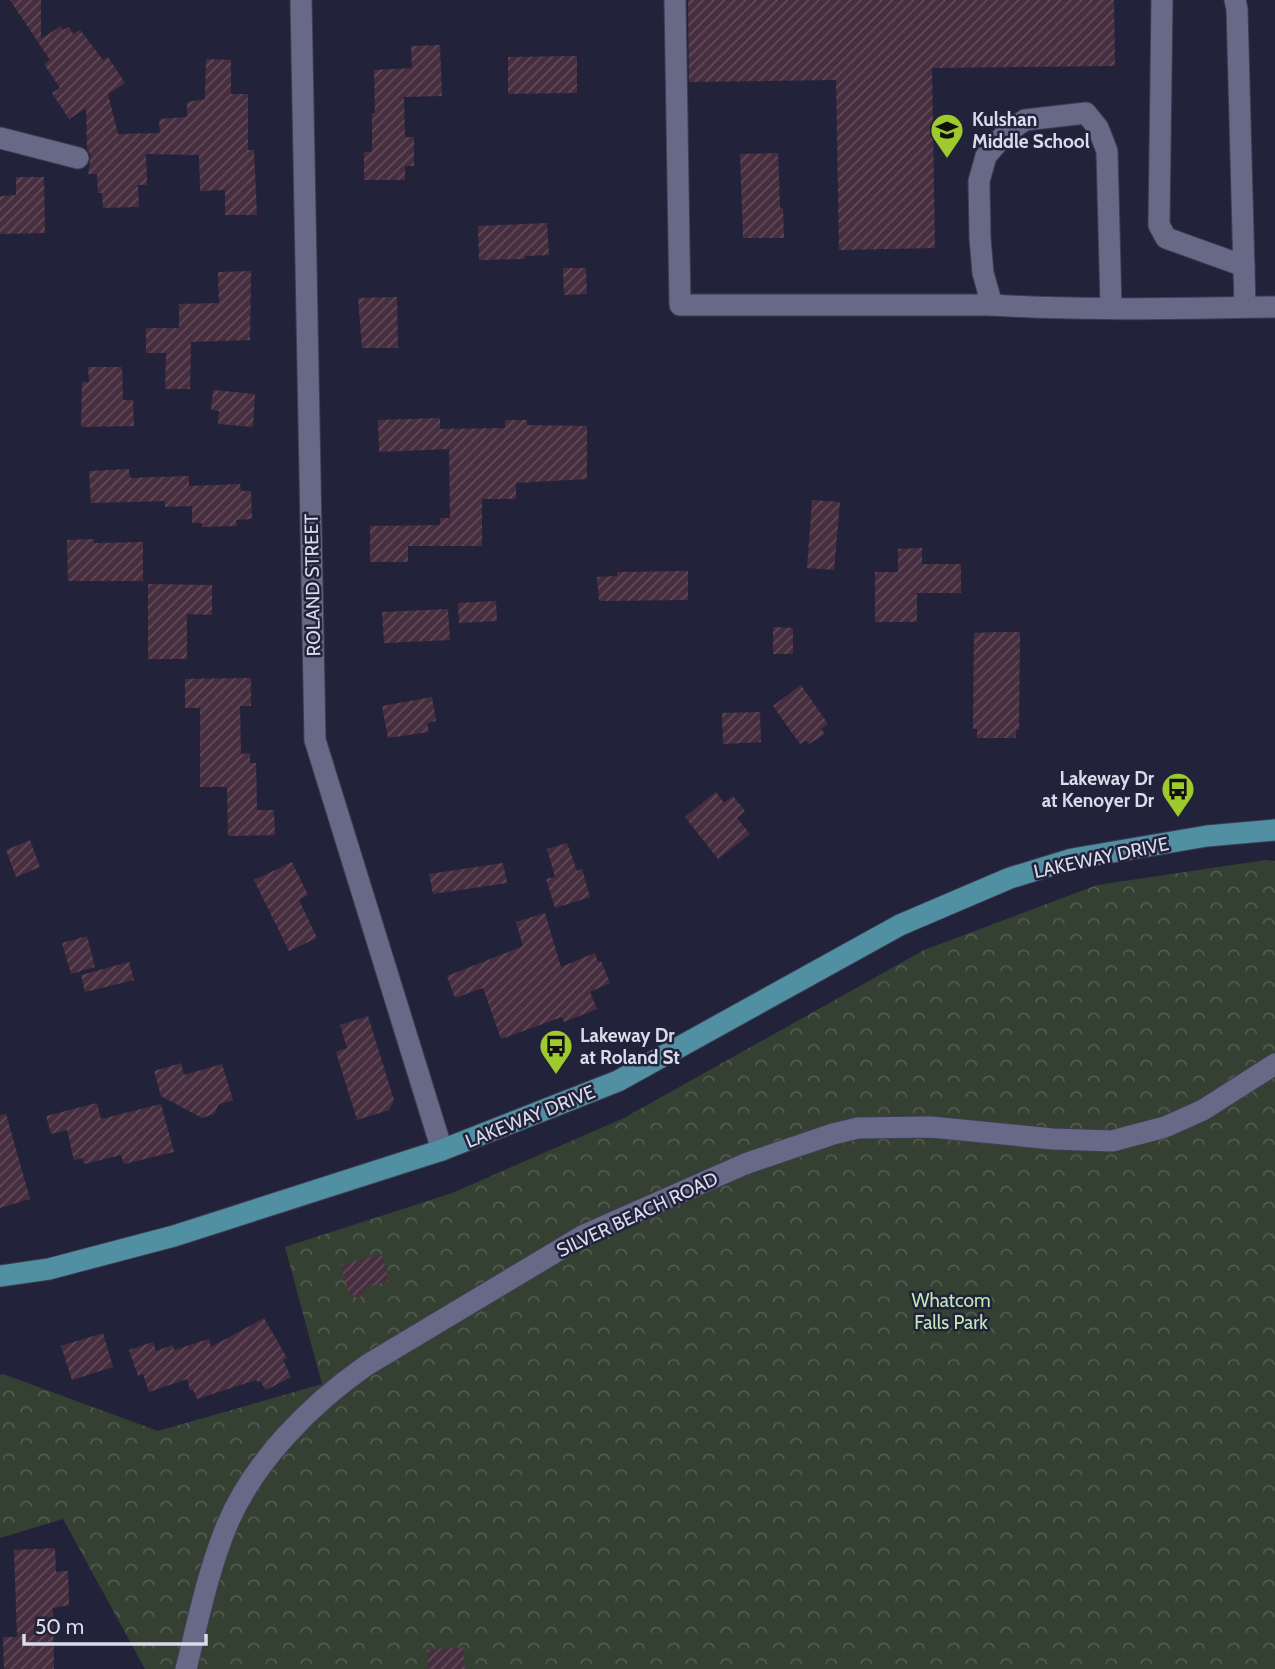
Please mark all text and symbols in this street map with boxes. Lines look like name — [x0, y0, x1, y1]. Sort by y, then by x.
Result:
place label: Kulshan Middle School — [972, 108, 1090, 153]
school or university icon: Kulshan Middle School — [928, 111, 966, 160]
street label: ROLAND STREET — [300, 513, 325, 657]
place label: Lakeway Dr at Kenoyer Dr — [1042, 767, 1155, 812]
bus stop icon: Lakeway Dr at Kenoyer Dr — [1159, 770, 1197, 819]
street label: LAKEWAY DRIVE — [1031, 832, 1171, 883]
place label: Lakeway Dr at Roland St — [580, 1024, 680, 1069]
bus stop icon: Lakeway Dr at Roland St — [537, 1027, 575, 1076]
street label: LAKEWAY DRIVE — [462, 1080, 598, 1153]
street label: SILVER BEACH ROAD — [553, 1167, 722, 1262]
park label: Whatcom Falls Park — [911, 1289, 991, 1334]
scale bar — [24, 1602, 206, 1646]
text: 50 m — [35, 1614, 84, 1639]

